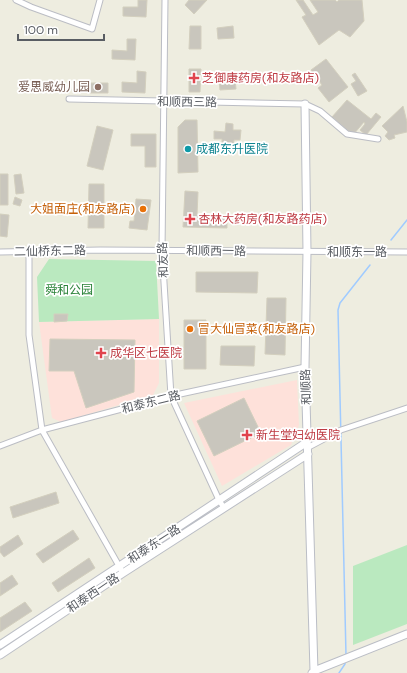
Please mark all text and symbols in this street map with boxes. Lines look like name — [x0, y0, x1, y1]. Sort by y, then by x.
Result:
scale bar — [18, 16, 104, 42]
text: 100 m — [24, 22, 58, 38]
place label: 芝御康药房(和友路店) — [202, 70, 319, 86]
marker: 芝御康药房(和友路店) — [189, 73, 199, 83]
place label: 爱思威幼儿园 — [18, 79, 90, 95]
marker: 爱思威幼儿园 — [93, 82, 103, 92]
street label: 和顺西三路 — [157, 93, 217, 111]
place label: 成都东升医院 — [196, 141, 268, 157]
marker: 成都东升医院 — [183, 144, 193, 154]
place label: 大姐面庄(和友路店) — [30, 201, 135, 217]
marker: 大姐面庄(和友路店) — [138, 204, 148, 214]
place label: 杏林大药房(和友路药店) — [198, 211, 327, 227]
marker: 杏林大药房(和友路药店) — [185, 214, 195, 224]
street label: 二仙桥东二路 — [14, 242, 86, 260]
street label: 和友路 — [154, 242, 172, 278]
street label: 和顺西一路 — [186, 242, 246, 260]
street label: 和顺东一路 — [327, 244, 387, 260]
park label: 舜和公园 — [45, 282, 93, 298]
place label: 冒大仙冒菜(和友路店) — [198, 321, 315, 337]
marker: 冒大仙冒菜(和友路店) — [185, 324, 195, 334]
place label: 成华区七医院 — [110, 345, 182, 361]
marker: 成华区七医院 — [95, 347, 107, 359]
street label: 和顺路 — [297, 369, 315, 405]
street label: 和泰东二路 — [120, 387, 182, 417]
place label: 新生堂妇幼医院 — [256, 427, 340, 443]
marker: 新生堂妇幼医院 — [241, 429, 253, 441]
street label: 和泰东一路 — [124, 521, 184, 567]
street label: 和泰西一路 — [64, 570, 122, 616]

